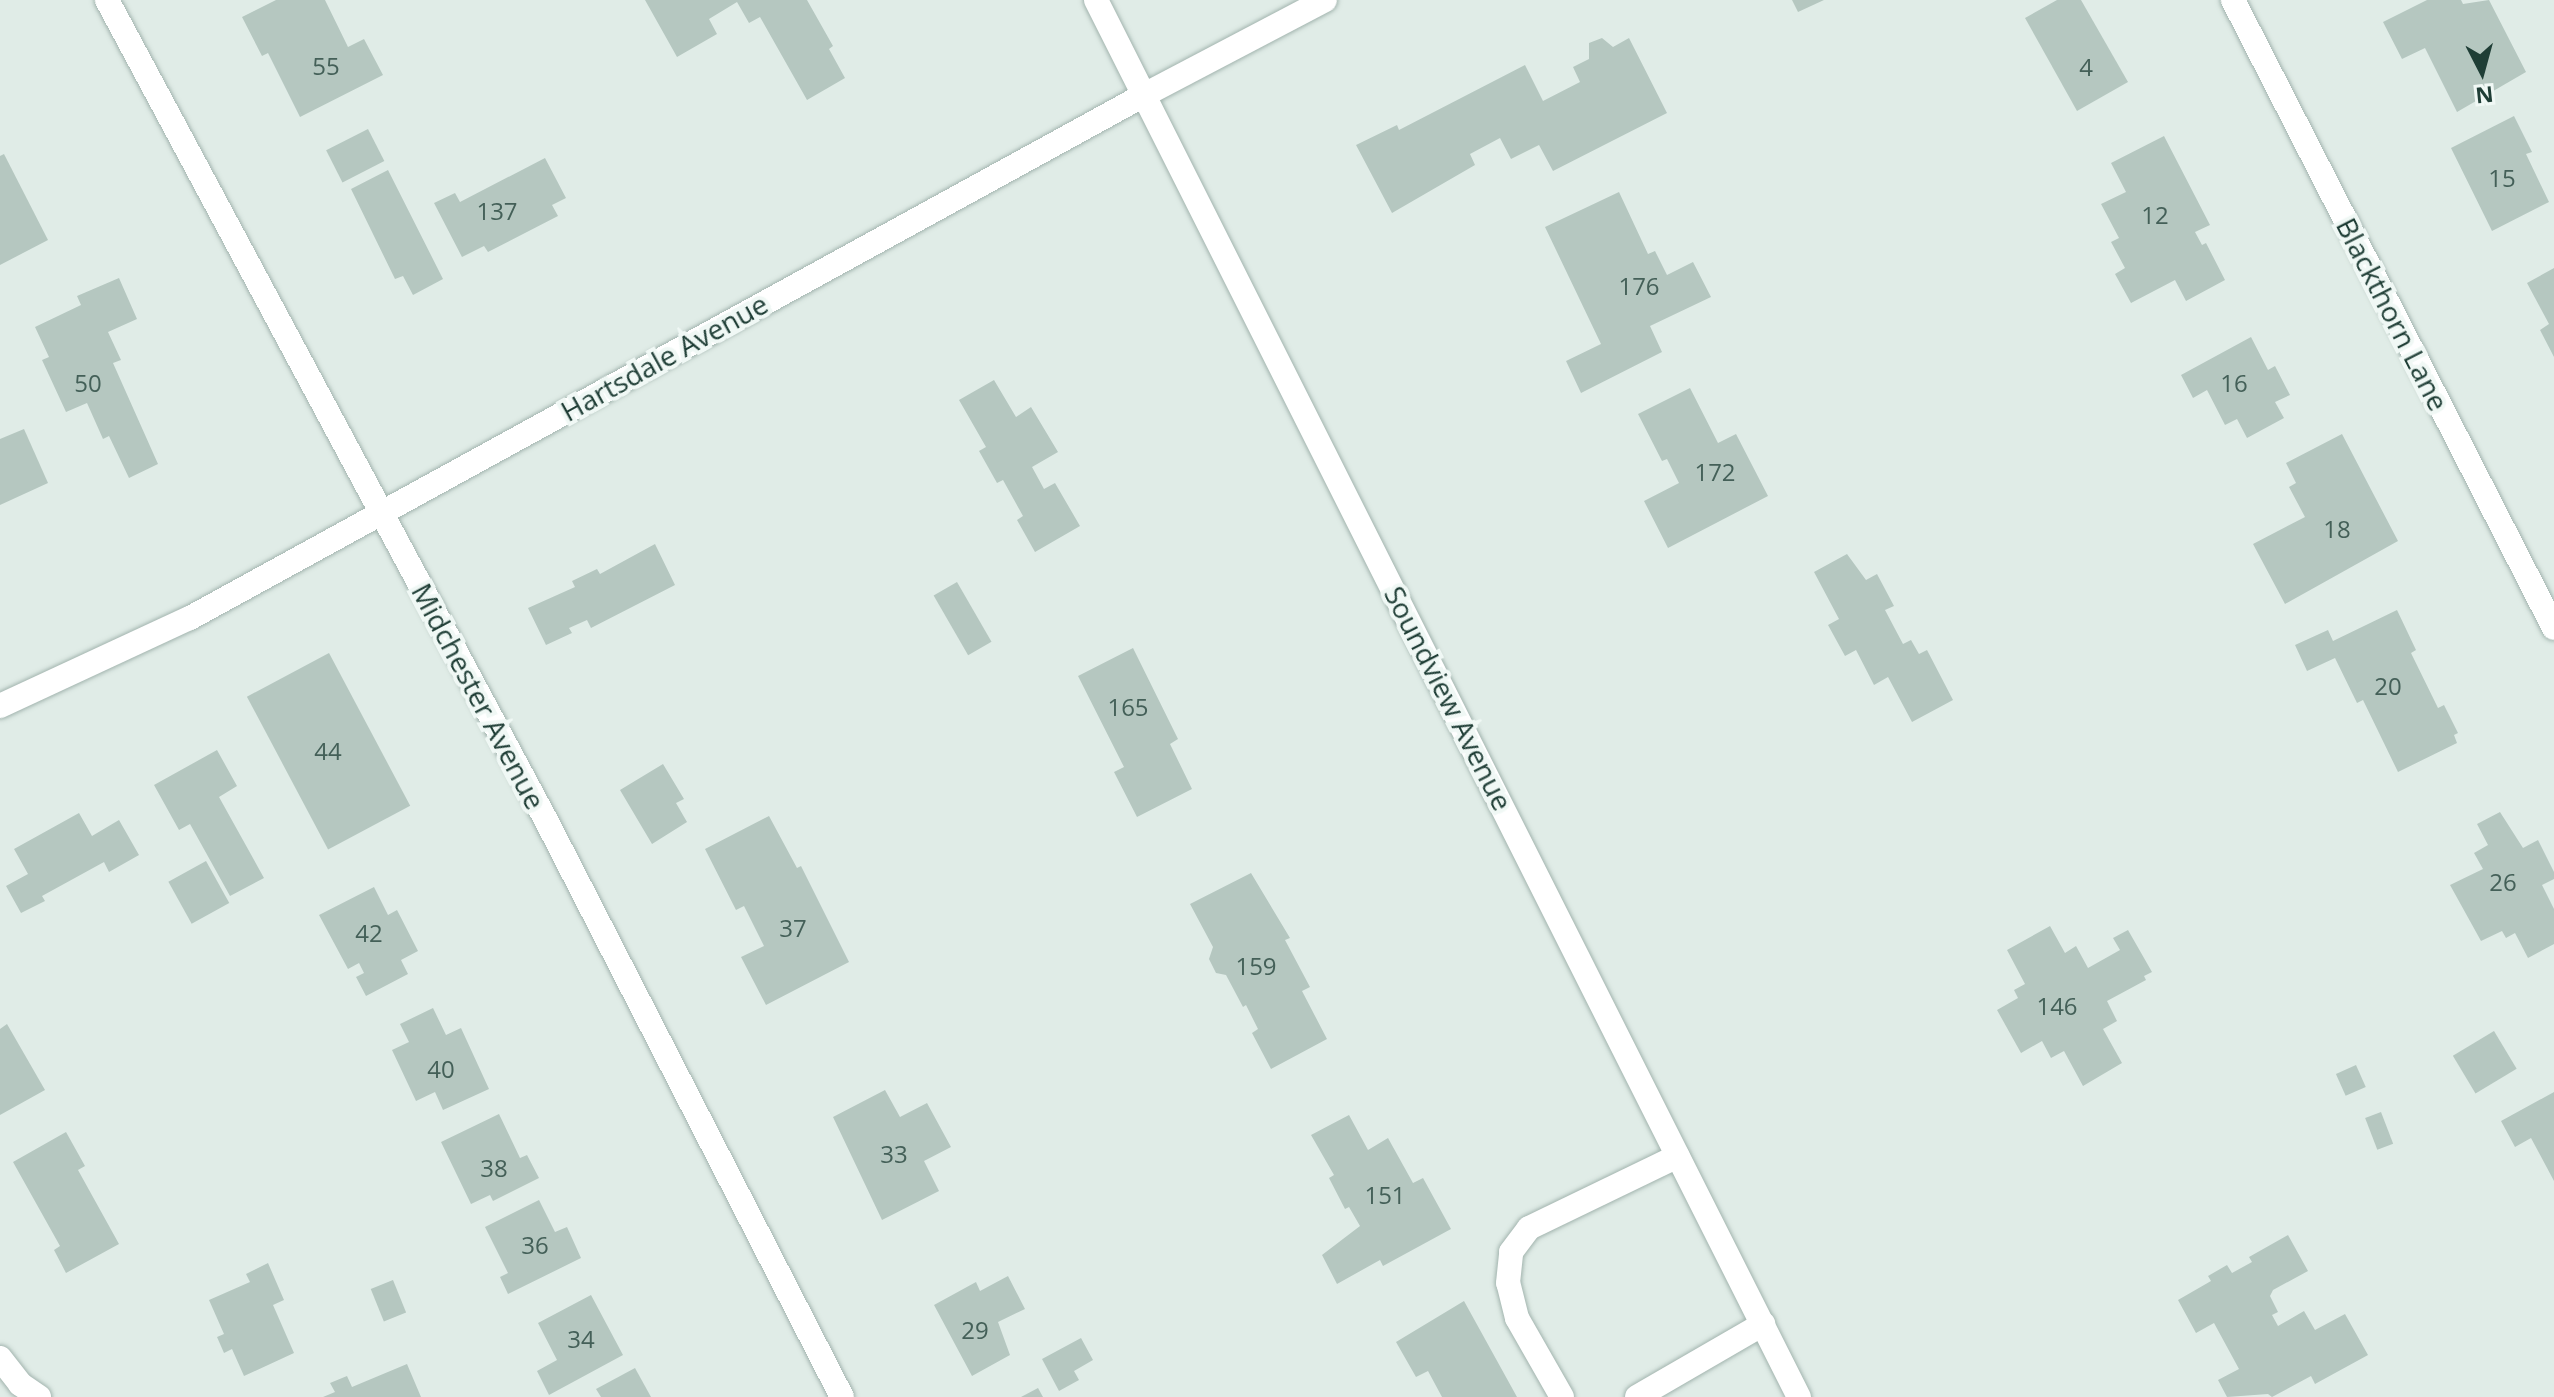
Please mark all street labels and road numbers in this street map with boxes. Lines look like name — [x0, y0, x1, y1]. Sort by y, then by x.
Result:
street label: Blackthorn Lane — [2330, 212, 2456, 416]
street label: Hartsdale Avenue — [555, 286, 773, 428]
street label: Midchester Avenue — [405, 577, 553, 815]
street label: Soundview Avenue — [1378, 580, 1520, 816]

